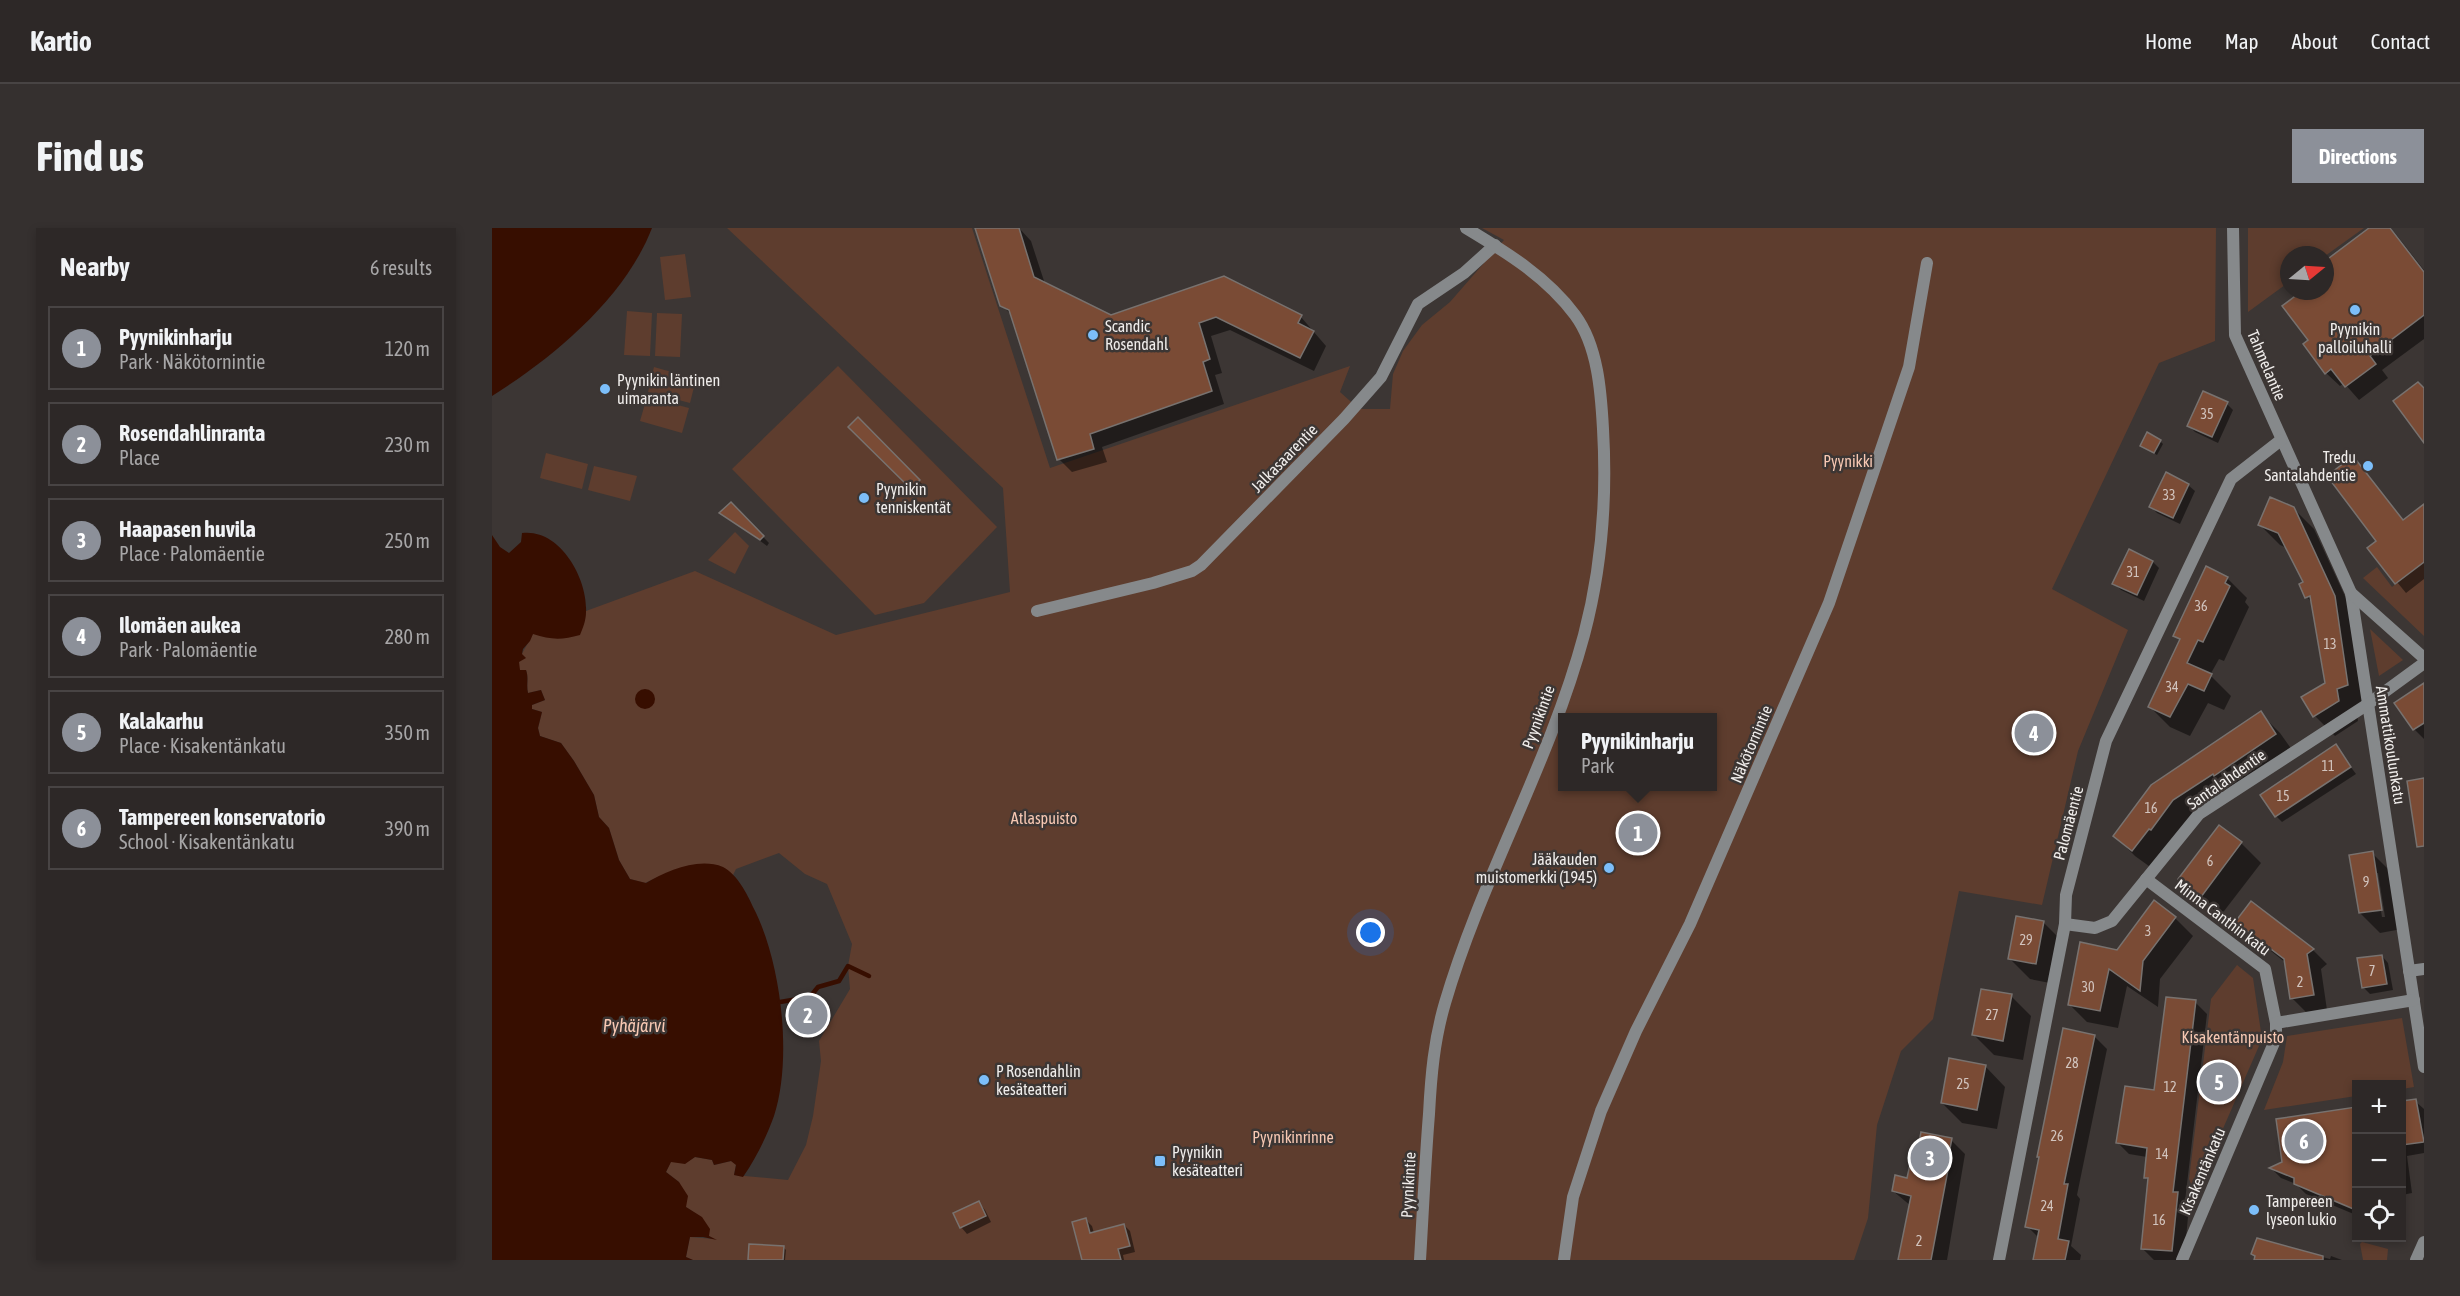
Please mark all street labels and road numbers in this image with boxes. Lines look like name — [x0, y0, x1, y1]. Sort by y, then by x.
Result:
street label: Tahmelantie — [2244, 327, 2290, 403]
street label: Jalkasaarentie — [1247, 420, 1321, 496]
street label: Pyynikintie — [1518, 683, 1559, 751]
street label: Ammattikoulunkatu — [2373, 684, 2409, 806]
street label: Näkötornintie — [1727, 702, 1775, 786]
street label: Santalahdentie — [2183, 745, 2269, 813]
street label: Palomäentie — [2049, 784, 2087, 862]
street label: Minna Canthin katu — [2172, 875, 2274, 959]
street label: Kisakentänkatu — [2176, 1125, 2228, 1217]
street label: Pyynikintie — [1397, 1152, 1420, 1218]

